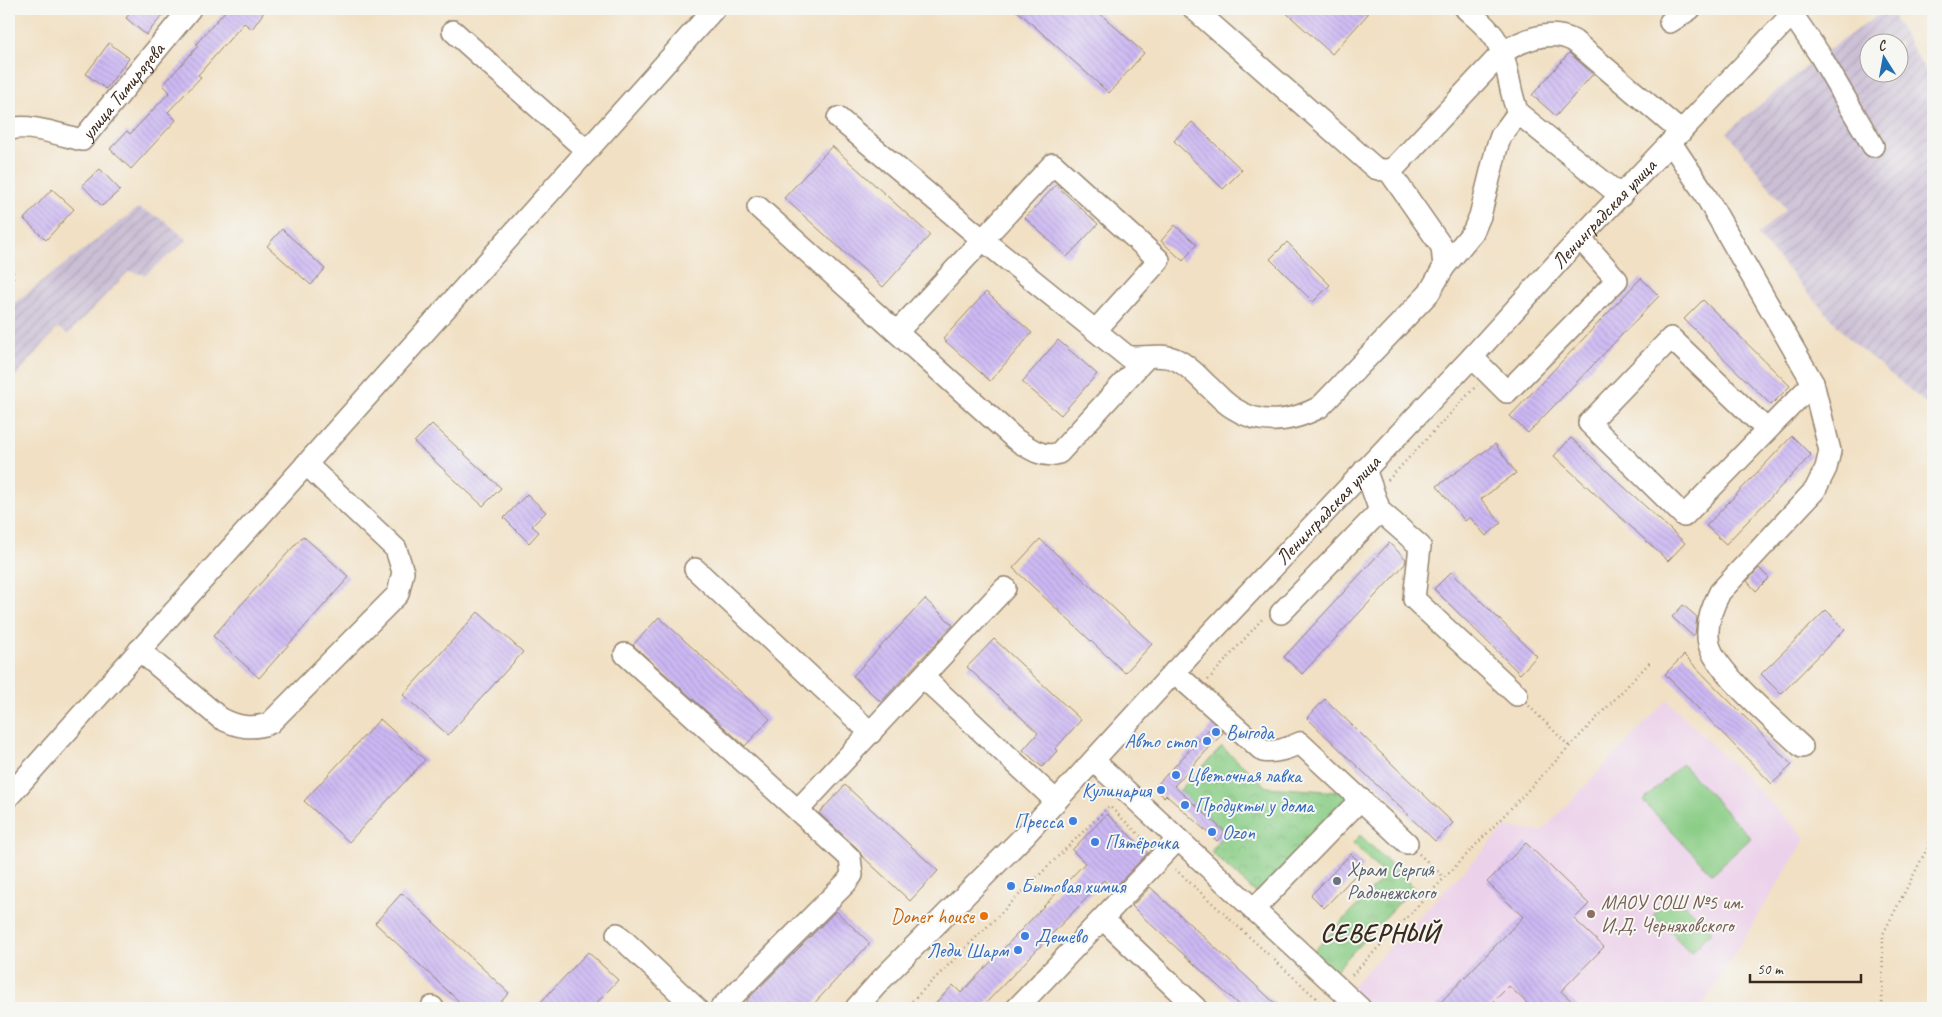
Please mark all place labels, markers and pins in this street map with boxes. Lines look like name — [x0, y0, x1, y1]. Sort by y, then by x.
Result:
place label: Выгода — [1226, 720, 1275, 745]
marker: Выгода — [1210, 726, 1222, 738]
place label: Авто стоп — [1124, 729, 1198, 754]
marker: Авто стоп — [1201, 735, 1213, 747]
place label: Цветочная лавка — [1186, 763, 1303, 788]
marker: Цветочная лавка — [1170, 769, 1182, 781]
place label: Кулинария — [1082, 778, 1153, 803]
marker: Кулинария — [1155, 784, 1167, 796]
place label: Продукты у дома — [1195, 793, 1315, 818]
marker: Продукты у дома — [1179, 799, 1191, 811]
place label: Пресса — [1014, 809, 1065, 834]
marker: Пресса — [1067, 815, 1079, 827]
place label: Ozon — [1222, 820, 1256, 845]
marker: Ozon — [1206, 826, 1218, 838]
place label: Пятёрочка — [1105, 830, 1180, 855]
marker: Пятёрочка — [1089, 836, 1101, 848]
place label: Храм Сергия Радонежского — [1347, 857, 1438, 905]
place label: Бытовая химия — [1021, 874, 1127, 899]
marker: Храм Сергия Радонежского — [1331, 875, 1343, 887]
marker: Бытовая химия — [1005, 880, 1017, 892]
place label: МАОУ СОШ №5 им. И.Д. Черняховского — [1601, 890, 1744, 938]
place label: Doner house — [891, 904, 975, 929]
marker: МАОУ СОШ №5 им. И.Д. Черняховского — [1585, 908, 1597, 920]
marker: Doner house — [978, 910, 990, 922]
place label: Дешево — [1035, 924, 1088, 949]
marker: Дешево — [1019, 930, 1031, 942]
place label: Леди Шарм — [927, 938, 1010, 963]
marker: Леди Шарм — [1012, 944, 1024, 956]

